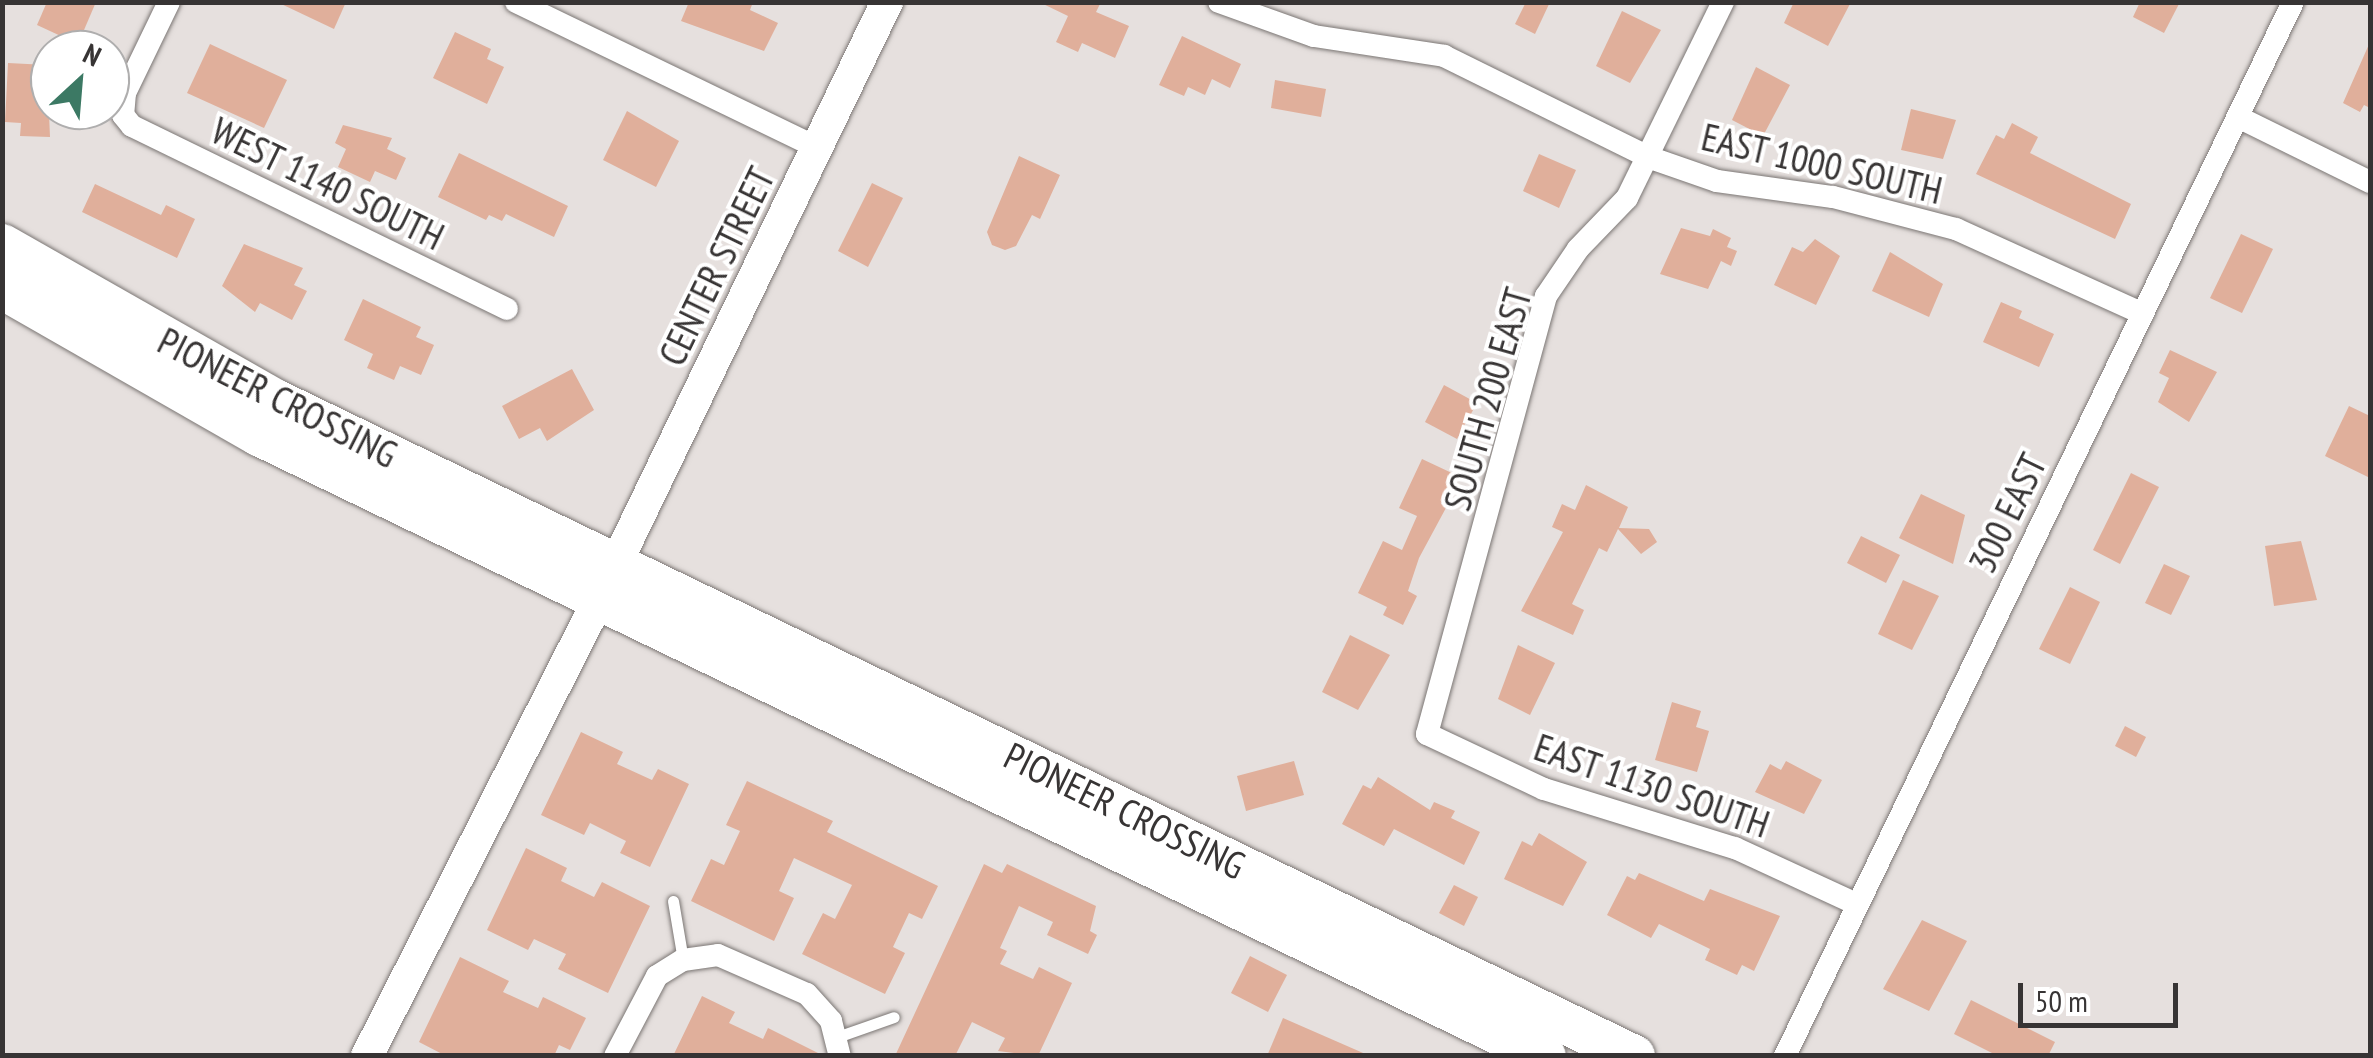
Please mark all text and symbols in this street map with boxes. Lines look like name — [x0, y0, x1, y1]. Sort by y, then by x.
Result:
north arrow — [30, 30, 130, 130]
text: N — [78, 34, 107, 74]
street label: WEST 1140 SOUTH — [204, 107, 452, 259]
street label: EAST 1000 SOUTH — [1697, 113, 1947, 213]
street label: CENTER STREET — [648, 159, 784, 373]
street label: SOUTH 200 EAST — [1433, 283, 1541, 515]
street label: PIONEER CROSSING — [151, 317, 405, 477]
street label: 300 EAST — [1959, 446, 2055, 580]
street label: EAST 1130 SOUTH — [1528, 723, 1776, 847]
street label: PIONEER CROSSING — [997, 732, 1253, 888]
scale bar — [2023, 963, 2183, 1025]
text: 50 m — [2035, 981, 2088, 1020]

